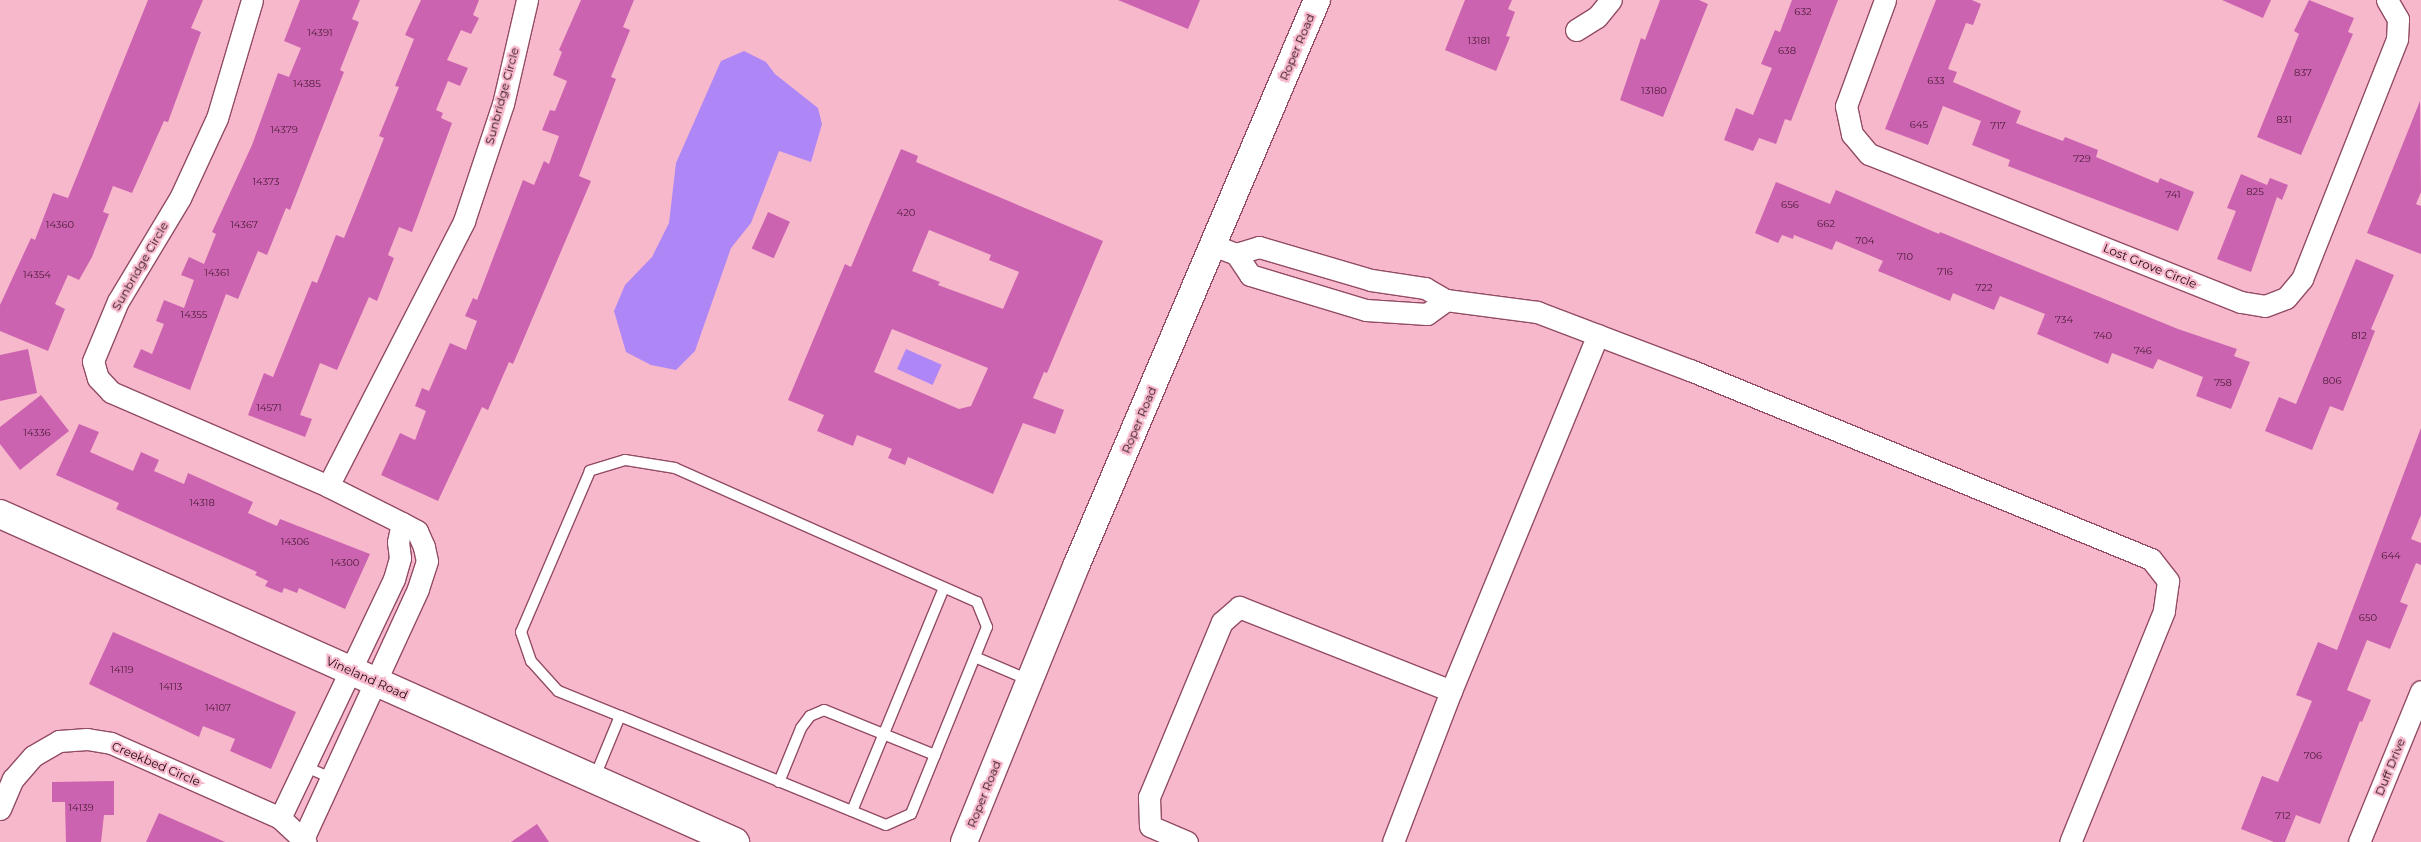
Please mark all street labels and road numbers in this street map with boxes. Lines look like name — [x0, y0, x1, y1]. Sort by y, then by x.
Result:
street label: Roper Road — [1277, 12, 1317, 82]
street label: Sunbridge Circle — [482, 46, 522, 146]
street label: Sunbridge Circle — [109, 219, 171, 313]
street label: Lost Grove Circle — [2101, 241, 2199, 291]
street label: Roper Road — [1119, 385, 1159, 455]
street label: Vineland Road — [324, 654, 410, 702]
street label: Duff Drive — [2372, 736, 2408, 798]
street label: Creekbed Circle — [109, 739, 203, 789]
street label: Roper Road — [964, 758, 1004, 830]

